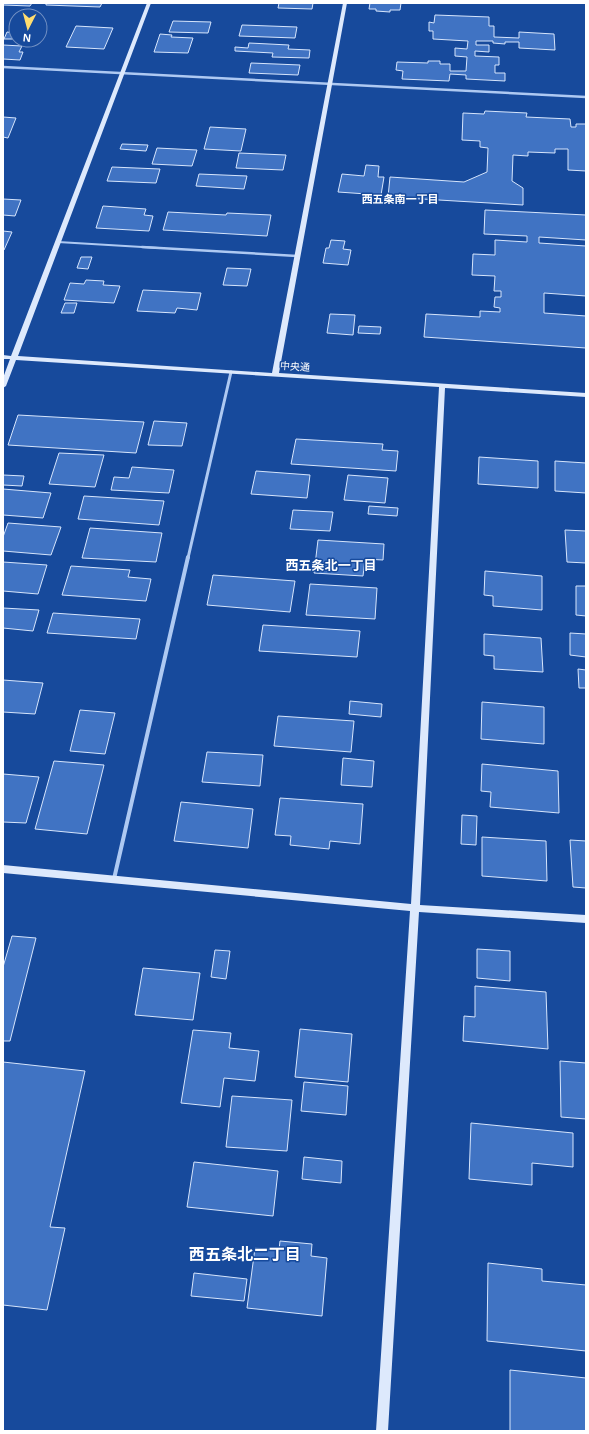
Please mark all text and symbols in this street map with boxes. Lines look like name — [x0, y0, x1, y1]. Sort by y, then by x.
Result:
north arrow — [8, 8, 48, 48]
text: N — [22, 32, 32, 44]
district label: 西五条南一丁目 — [362, 193, 439, 205]
street label: 中央通 — [280, 360, 310, 373]
district label: 西五条北一丁目 — [285, 558, 377, 573]
district label: 西五条北二丁目 — [189, 1246, 301, 1263]

